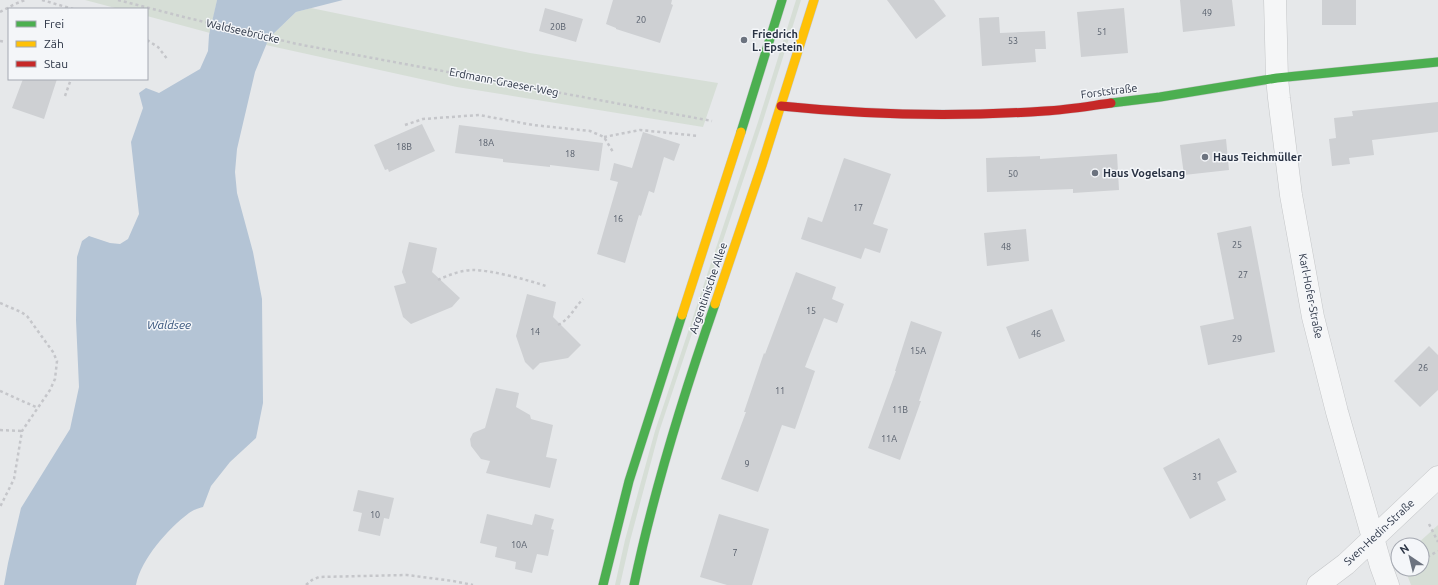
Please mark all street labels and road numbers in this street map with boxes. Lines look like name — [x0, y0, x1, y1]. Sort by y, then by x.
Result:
street label: Waldseebrücke — [205, 17, 281, 45]
street label: Erdmann-Graeser-Weg — [448, 65, 560, 99]
street label: Forststraße — [1080, 82, 1138, 100]
street label: Argentinische Allee — [687, 241, 729, 335]
street label: Karl-Hofer-Straße — [1297, 252, 1325, 340]
street label: Sven-Hedin-Straße — [1341, 496, 1417, 568]

